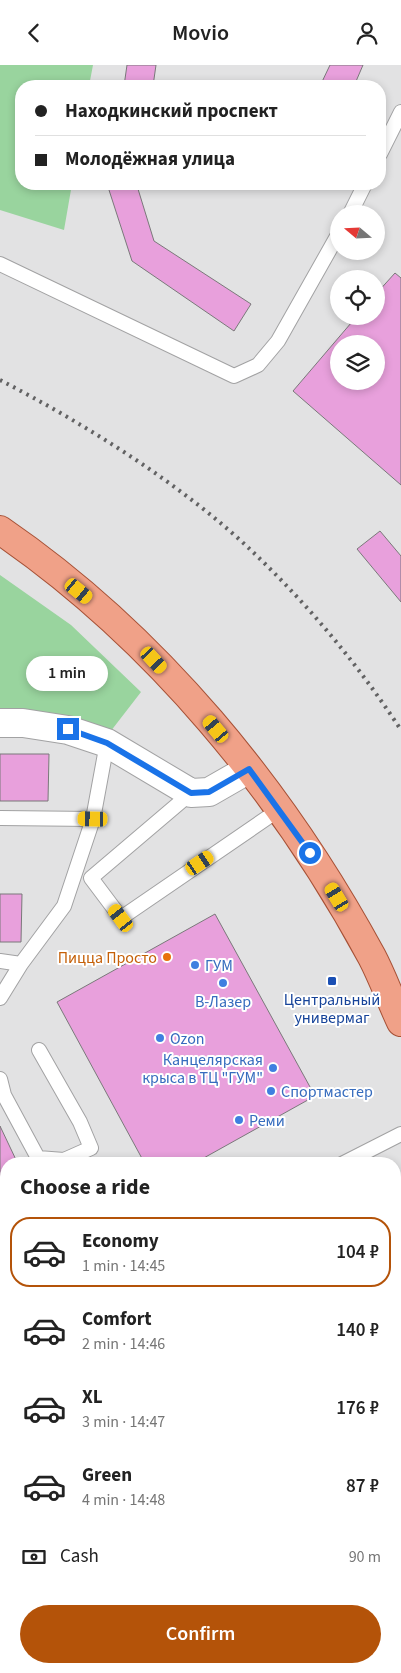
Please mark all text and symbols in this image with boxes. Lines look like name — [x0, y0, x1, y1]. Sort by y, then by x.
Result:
text: Movio — [172, 17, 229, 49]
icon: back — [20, 19, 48, 47]
icon: person — [353, 19, 381, 47]
text: Находкинский проспект — [65, 98, 278, 125]
text: Молодёжная улица — [65, 146, 235, 173]
north arrow — [330, 205, 385, 260]
map controls — [330, 205, 385, 390]
button: locate — [330, 270, 385, 325]
button: layers — [330, 335, 385, 390]
car — [62, 576, 95, 606]
car — [138, 644, 169, 676]
callout: 1 min — [27, 657, 109, 691]
text: 1 min — [48, 662, 86, 684]
car — [200, 713, 231, 745]
route end — [57, 718, 79, 740]
car — [77, 811, 108, 827]
route start — [299, 842, 321, 864]
car — [183, 848, 216, 878]
car — [322, 880, 351, 914]
car — [105, 902, 136, 934]
place label: Пицца Просто — [58, 947, 157, 969]
marker: Пицца Просто — [161, 951, 173, 963]
place label: ГУМ — [205, 955, 233, 977]
marker: ГУМ — [189, 959, 201, 971]
marker: Центральный универмаг — [326, 975, 338, 987]
marker: В-Лазер — [217, 977, 229, 989]
place label: Центральный универмаг — [284, 989, 380, 1029]
place label: В-Лазер — [195, 991, 251, 1013]
place label: Ozon — [170, 1028, 205, 1050]
marker: Ozon — [154, 1032, 166, 1044]
place label: Канцелярская крыса в ТЦ "ГУМ" — [142, 1049, 263, 1089]
marker: Канцелярская крыса в ТЦ "ГУМ" — [267, 1062, 279, 1074]
place label: Спортмастер — [281, 1081, 373, 1103]
marker: Спортмастер — [265, 1085, 277, 1097]
place label: Реми — [249, 1110, 285, 1132]
marker: Реми — [233, 1114, 245, 1126]
text: Choose a ride — [20, 1171, 150, 1203]
text: Economy — [82, 1228, 159, 1255]
icon: car — [22, 1230, 67, 1275]
text: 104 ₽ — [336, 1239, 379, 1266]
text: 1 min · 14:45 — [82, 1255, 165, 1277]
text: Comfort — [82, 1306, 152, 1333]
icon: car — [22, 1308, 67, 1353]
text: 140 ₽ — [336, 1317, 379, 1344]
text: 2 min · 14:46 — [82, 1333, 165, 1355]
text: XL — [82, 1384, 103, 1411]
icon: car — [22, 1386, 67, 1431]
text: 176 ₽ — [336, 1395, 379, 1422]
text: 3 min · 14:47 — [82, 1411, 165, 1433]
text: Green — [82, 1462, 132, 1489]
icon: car — [22, 1464, 67, 1509]
text: 87 ₽ — [346, 1473, 379, 1500]
text: 4 min · 14:48 — [82, 1489, 165, 1511]
icon: cash — [20, 1543, 48, 1571]
text: Cash — [60, 1543, 99, 1570]
text: 90 m — [349, 1546, 381, 1568]
button: Confirm — [20, 1605, 381, 1663]

